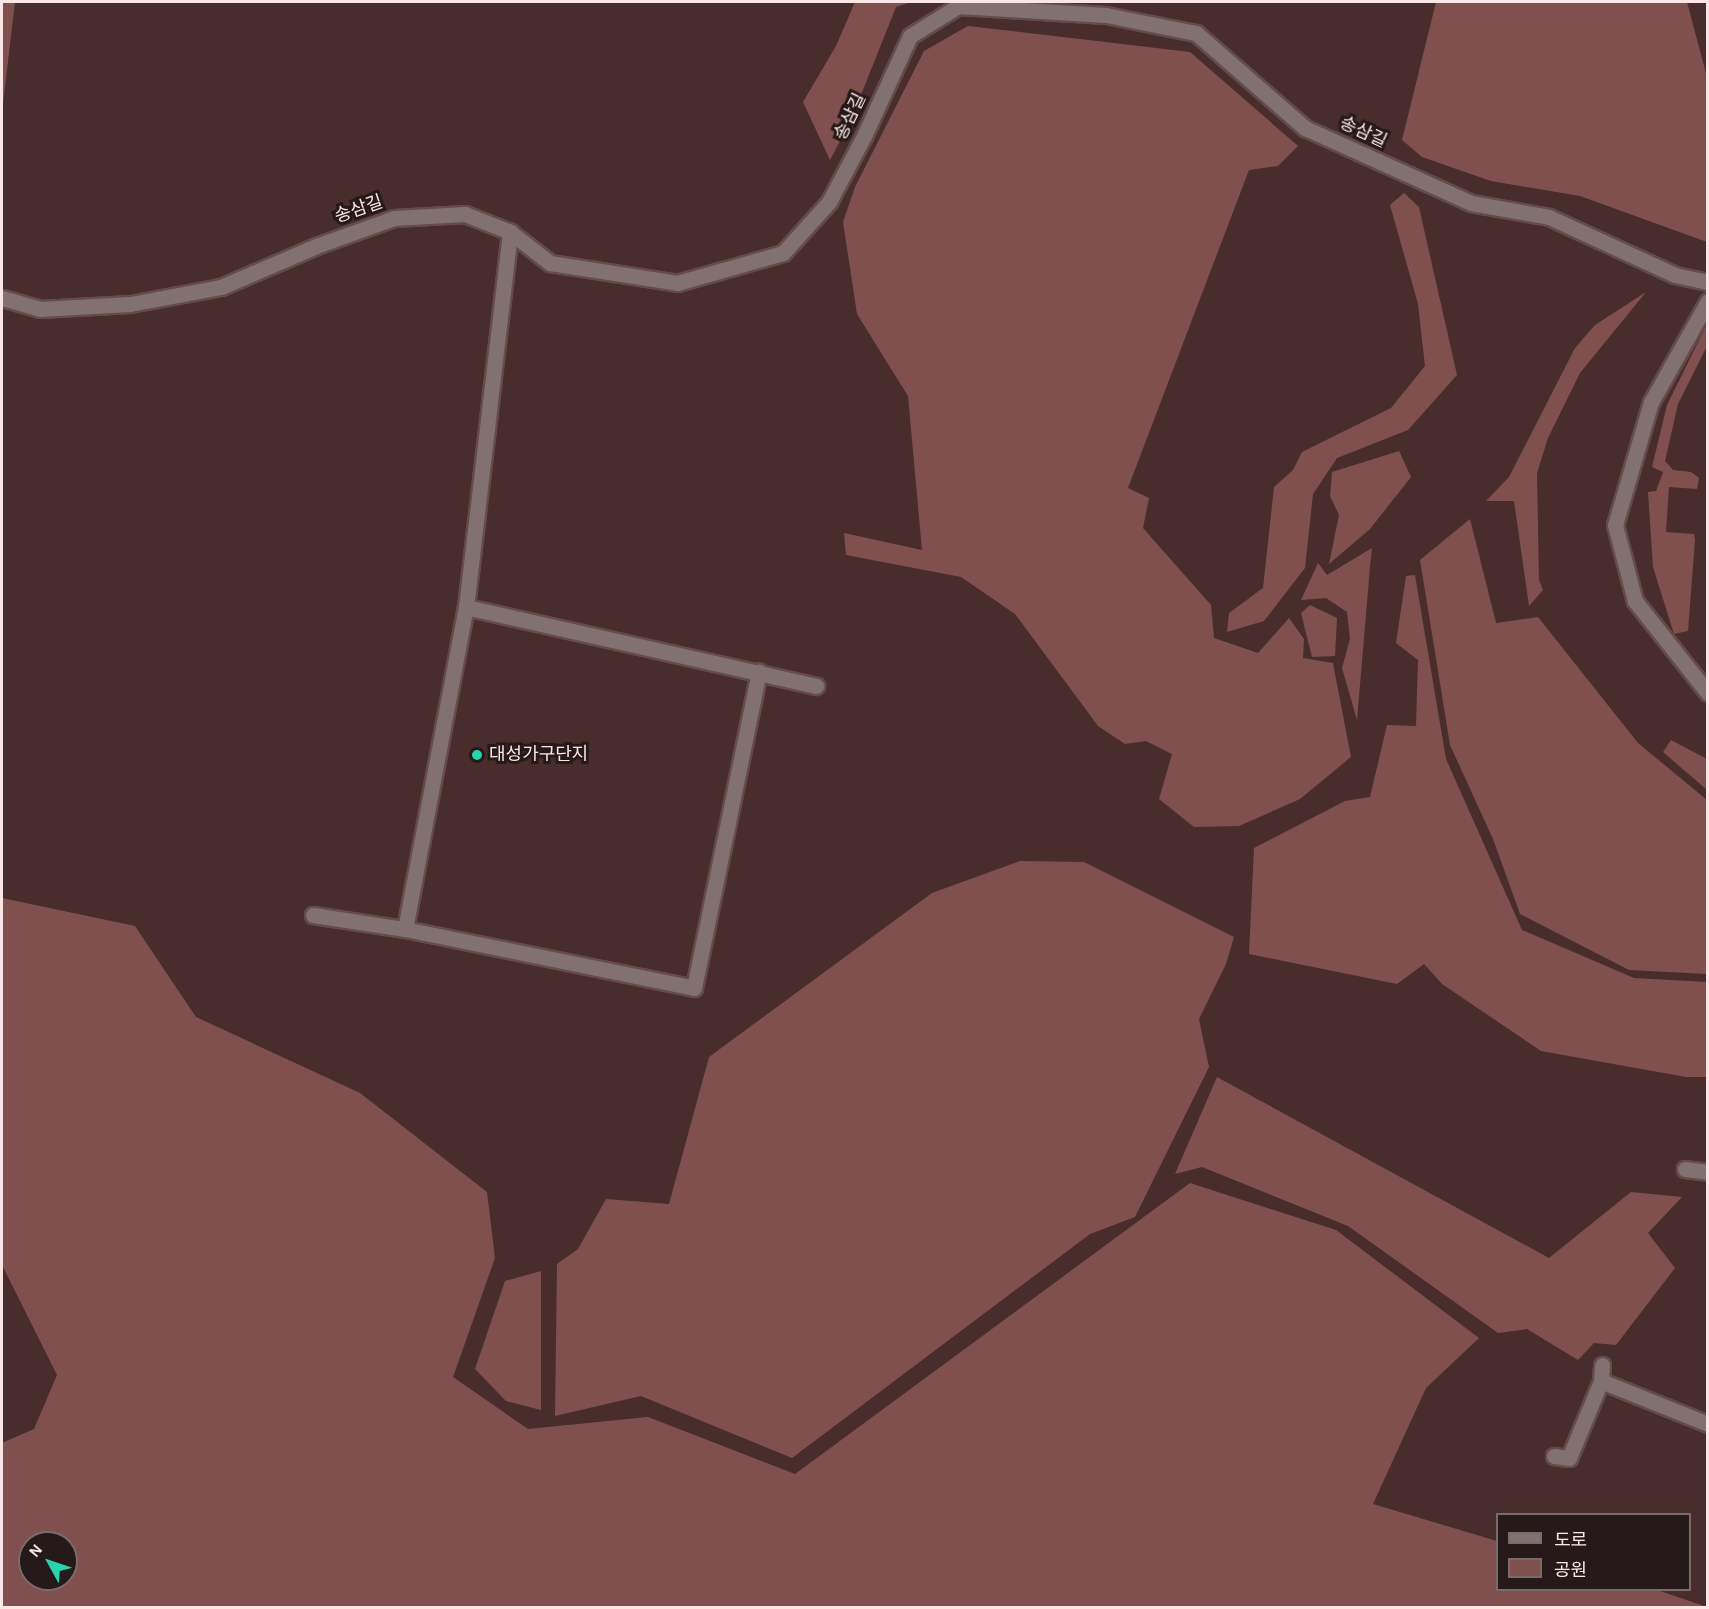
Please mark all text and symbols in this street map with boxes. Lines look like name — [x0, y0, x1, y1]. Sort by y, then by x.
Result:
street label: 송삼길 — [830, 90, 872, 144]
street label: 송삼길 — [1336, 113, 1390, 153]
street label: 송삼길 — [332, 192, 386, 228]
place label: 대성가구단지 — [489, 744, 588, 766]
marker: 대성가구단지 — [470, 748, 484, 762]
legend — [1496, 1513, 1691, 1591]
north arrow — [18, 1531, 78, 1591]
text: 도로 — [1554, 1532, 1587, 1550]
text: N — [26, 1541, 45, 1560]
text: 공원 — [1554, 1562, 1587, 1580]

